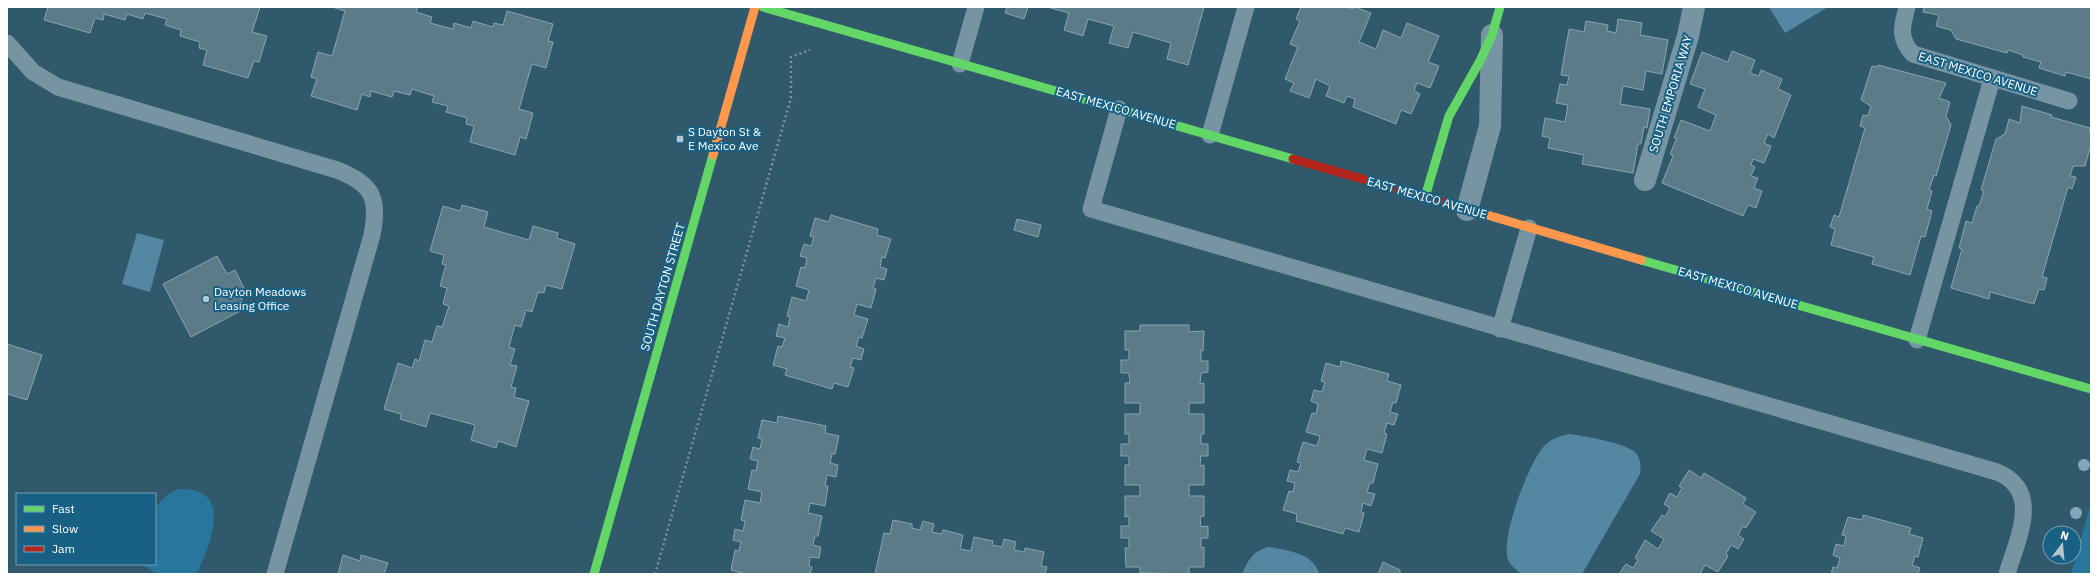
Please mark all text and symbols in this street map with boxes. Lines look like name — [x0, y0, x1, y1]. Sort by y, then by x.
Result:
street label: SOUTH EMPORIA WAY — [1646, 33, 1696, 154]
street label: EAST MEXICO AVENUE — [1917, 48, 2040, 99]
street label: EAST MEXICO AVENUE — [1055, 83, 1178, 132]
place label: S Dayton St & E Mexico Ave — [688, 124, 762, 153]
marker: S Dayton St & E Mexico Ave — [675, 134, 685, 144]
street label: EAST MEXICO AVENUE — [1366, 173, 1489, 222]
street label: SOUTH DAYTON STREET — [637, 221, 688, 353]
street label: EAST MEXICO AVENUE — [1677, 263, 1800, 312]
place label: Dayton Meadows Leasing Office — [214, 284, 306, 313]
marker: Dayton Meadows Leasing Office — [201, 294, 211, 304]
legend — [16, 493, 156, 565]
text: Fast — [52, 501, 75, 516]
text: Slow — [52, 521, 78, 536]
north arrow — [2042, 525, 2082, 565]
text: N — [2059, 528, 2071, 543]
text: Jam — [52, 541, 75, 556]

